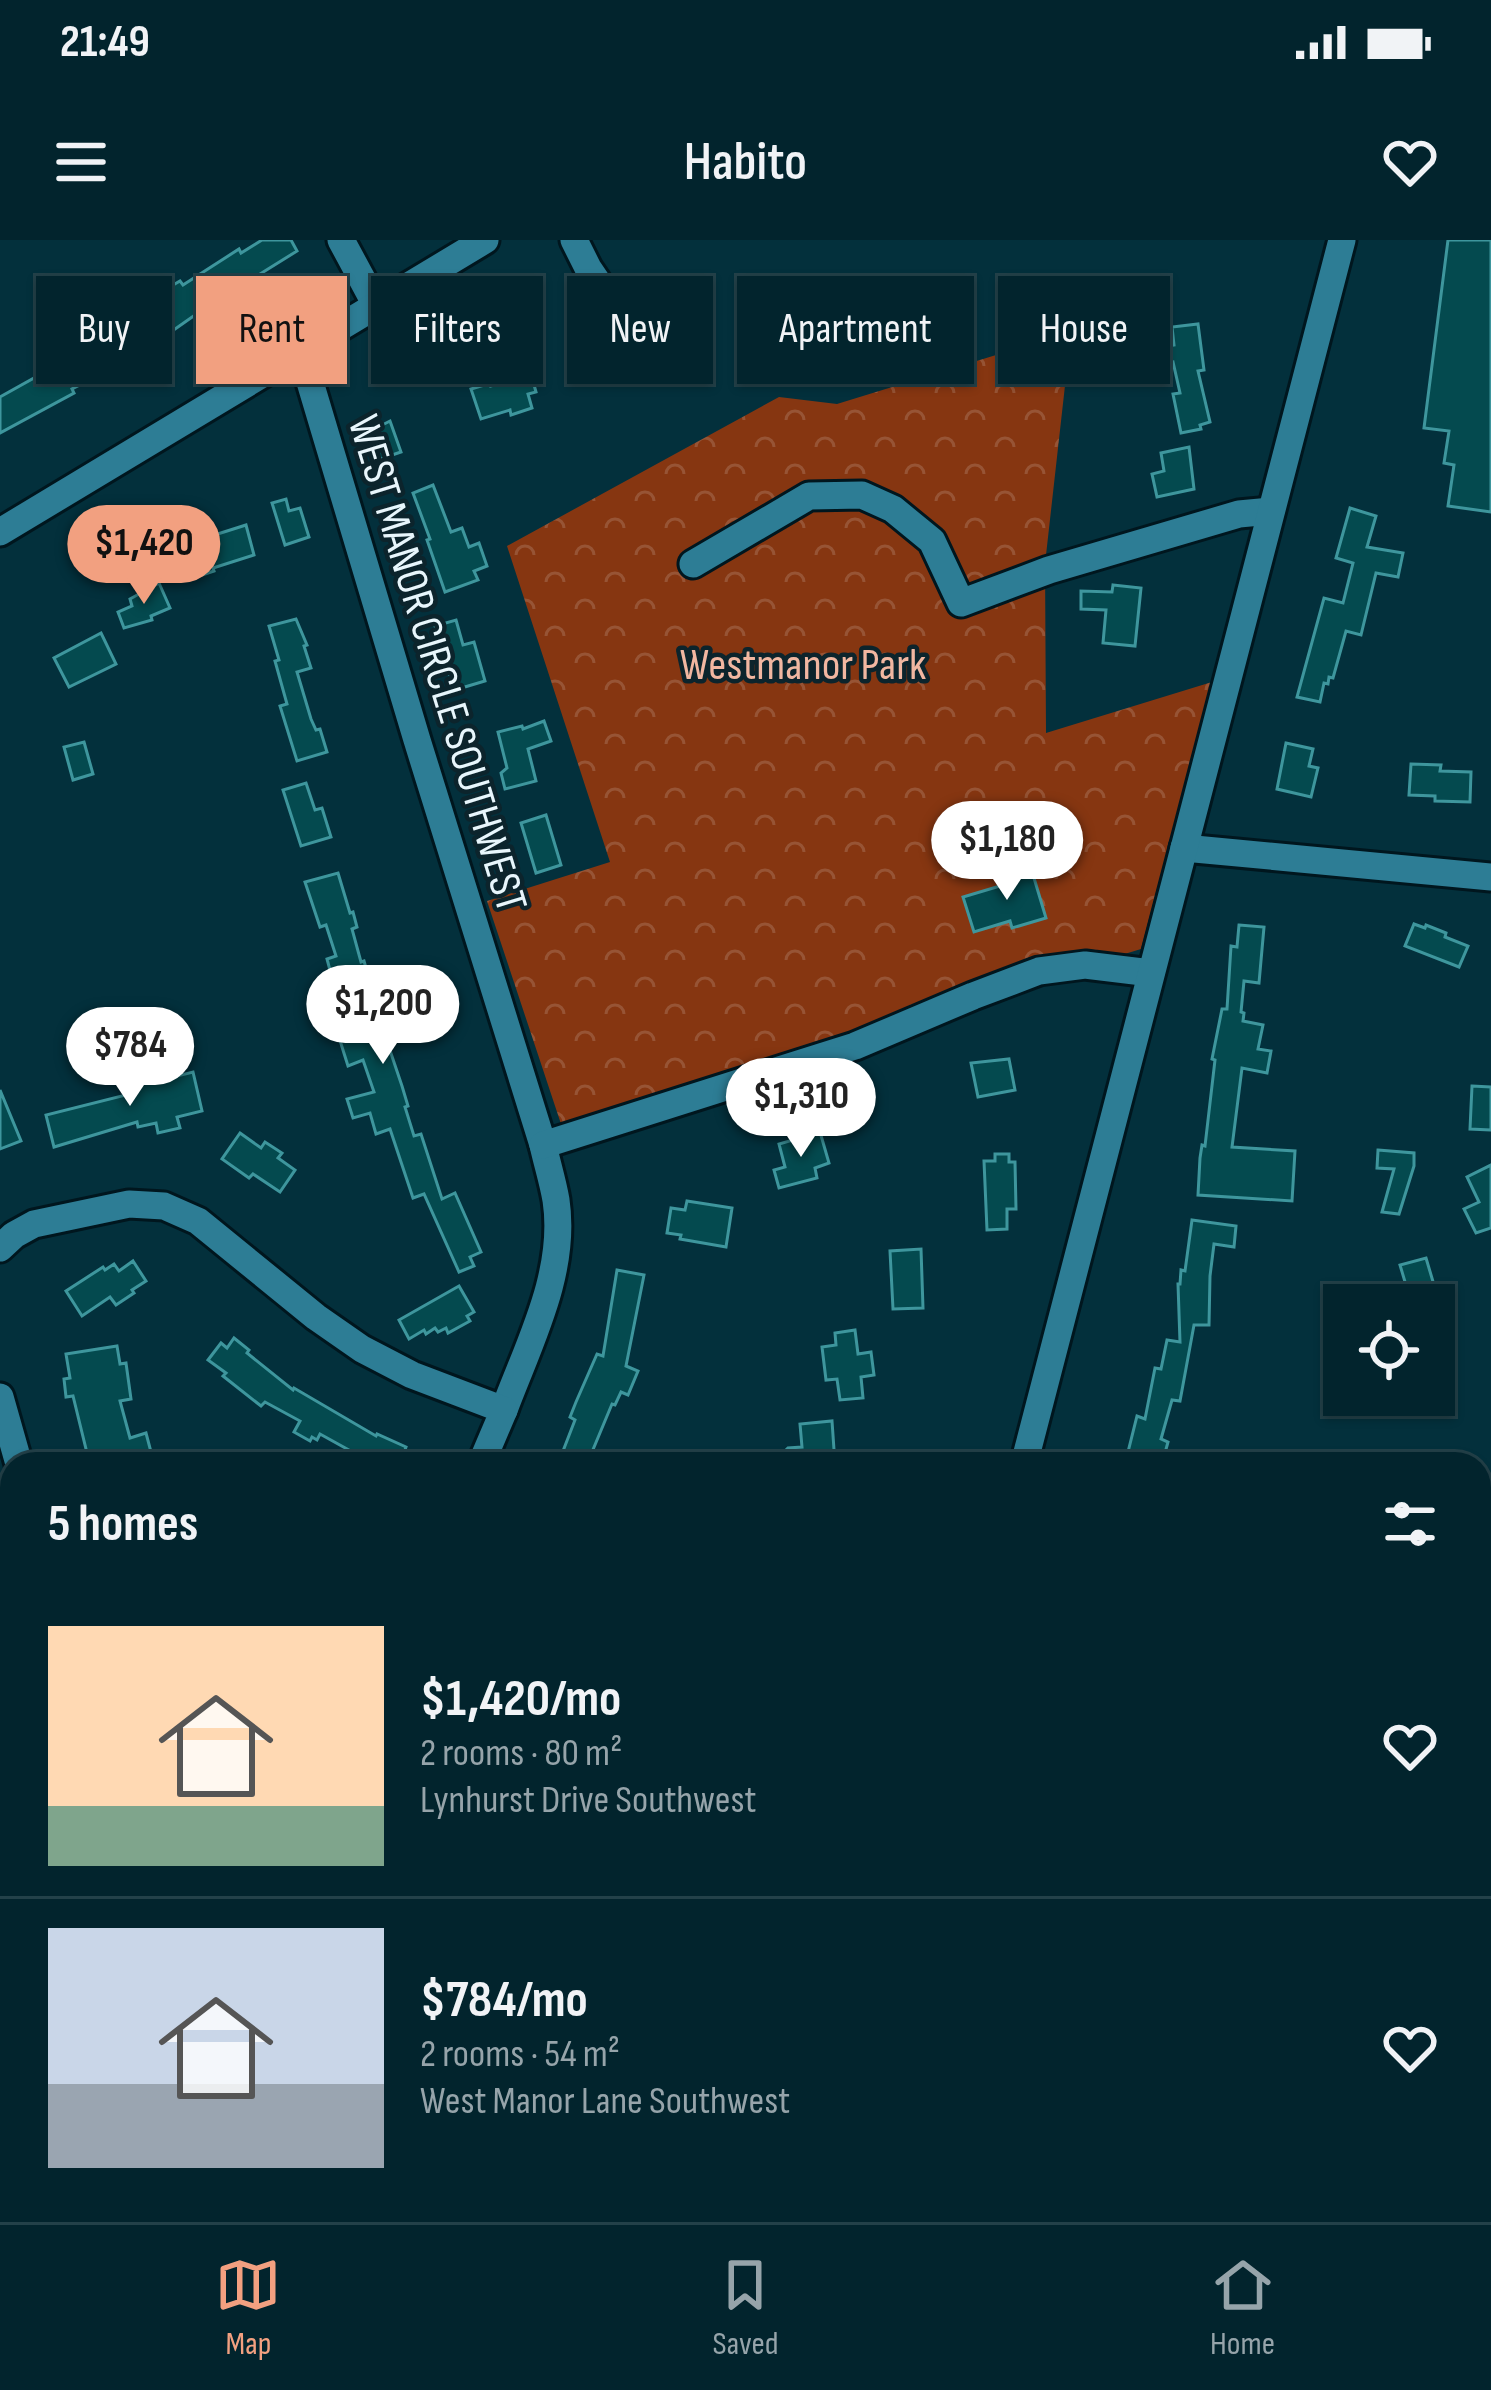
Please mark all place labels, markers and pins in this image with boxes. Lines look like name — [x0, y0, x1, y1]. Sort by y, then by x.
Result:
pin: $1,420 — [46, 505, 242, 607]
pin: $1,180 — [909, 801, 1105, 903]
pin: $1,200 — [285, 965, 481, 1067]
pin: $784 — [59, 1007, 201, 1109]
pin: $1,310 — [703, 1058, 899, 1160]

